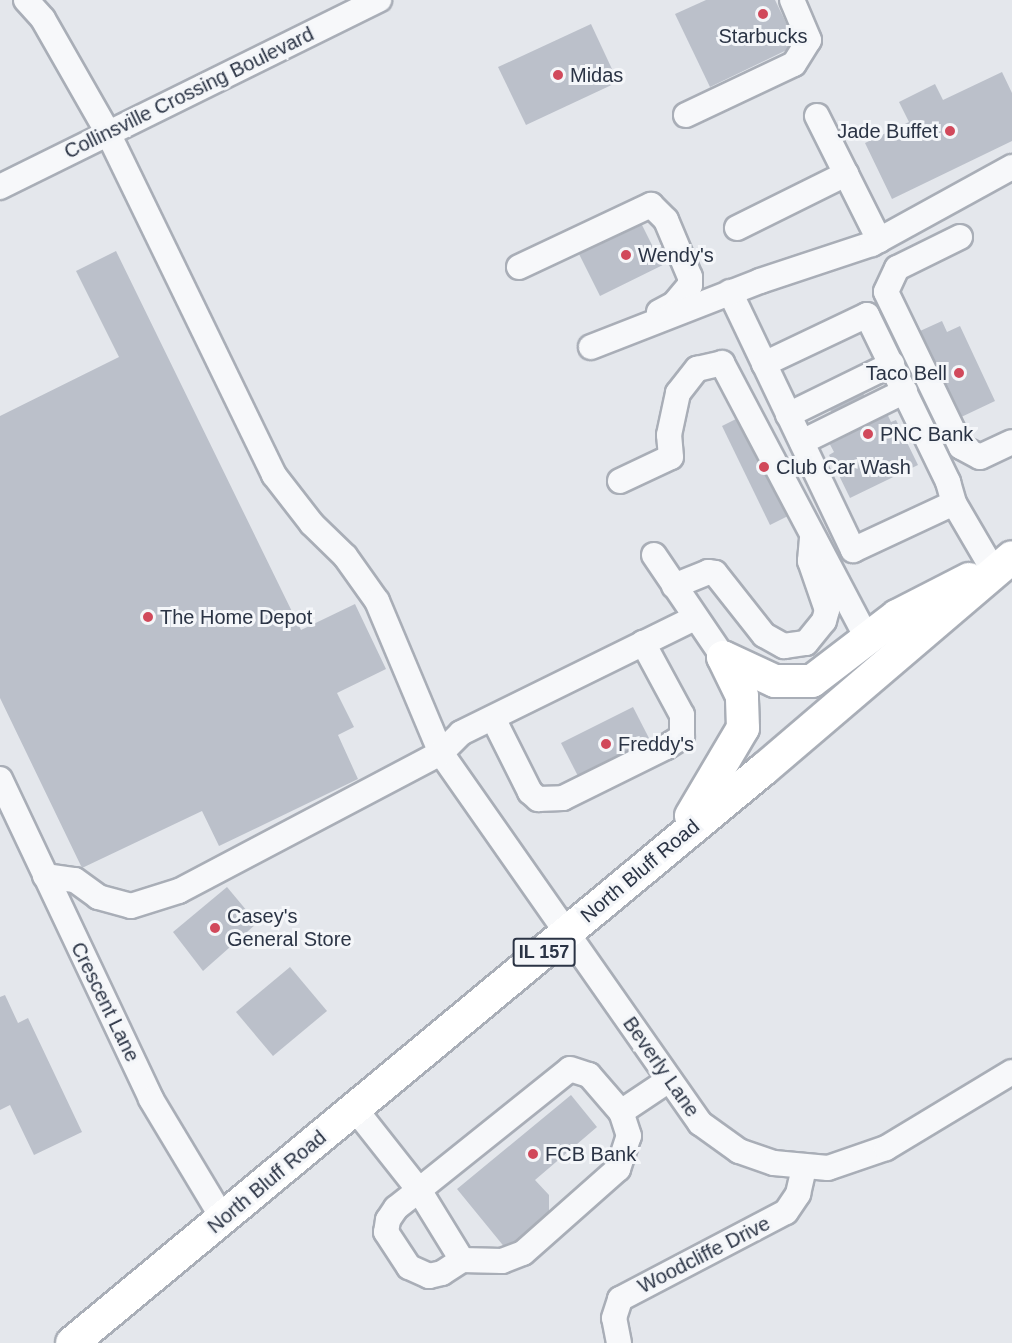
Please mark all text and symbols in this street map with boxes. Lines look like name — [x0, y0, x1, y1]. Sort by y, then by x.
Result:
marker: Starbucks — [756, 7, 770, 21]
street label: Collinsville Crossing Boulevard — [60, 22, 318, 164]
place label: Starbucks — [719, 24, 807, 48]
place label: Midas — [570, 63, 623, 87]
marker: Midas — [551, 68, 565, 82]
place label: Jade Buffet — [837, 119, 938, 143]
marker: Jade Buffet — [943, 124, 957, 138]
place label: Wendy's — [638, 243, 714, 267]
marker: Wendy's — [619, 248, 633, 262]
place label: Taco Bell — [866, 361, 947, 385]
marker: Taco Bell — [952, 366, 966, 380]
place label: PNC Bank — [880, 422, 973, 446]
marker: PNC Bank — [861, 427, 875, 441]
place label: Club Car Wash — [776, 455, 911, 479]
marker: Club Car Wash — [757, 460, 771, 474]
place label: The Home Depot — [160, 605, 312, 629]
marker: The Home Depot — [141, 610, 155, 624]
place label: Freddy's — [618, 732, 694, 756]
marker: Freddy's — [599, 737, 613, 751]
street label: North Bluff Road — [576, 814, 704, 928]
place label: Casey's General Store — [227, 904, 352, 951]
marker: Casey's General Store — [208, 921, 222, 935]
road number: IL 157 — [511, 937, 577, 967]
street label: Crescent Lane — [66, 938, 144, 1066]
street label: Beverly Lane — [618, 1012, 704, 1122]
street label: North Bluff Road — [203, 1125, 331, 1239]
place label: FCB Bank — [545, 1142, 636, 1166]
marker: FCB Bank — [526, 1147, 540, 1161]
street label: Woodcliffe Drive — [634, 1211, 774, 1299]

